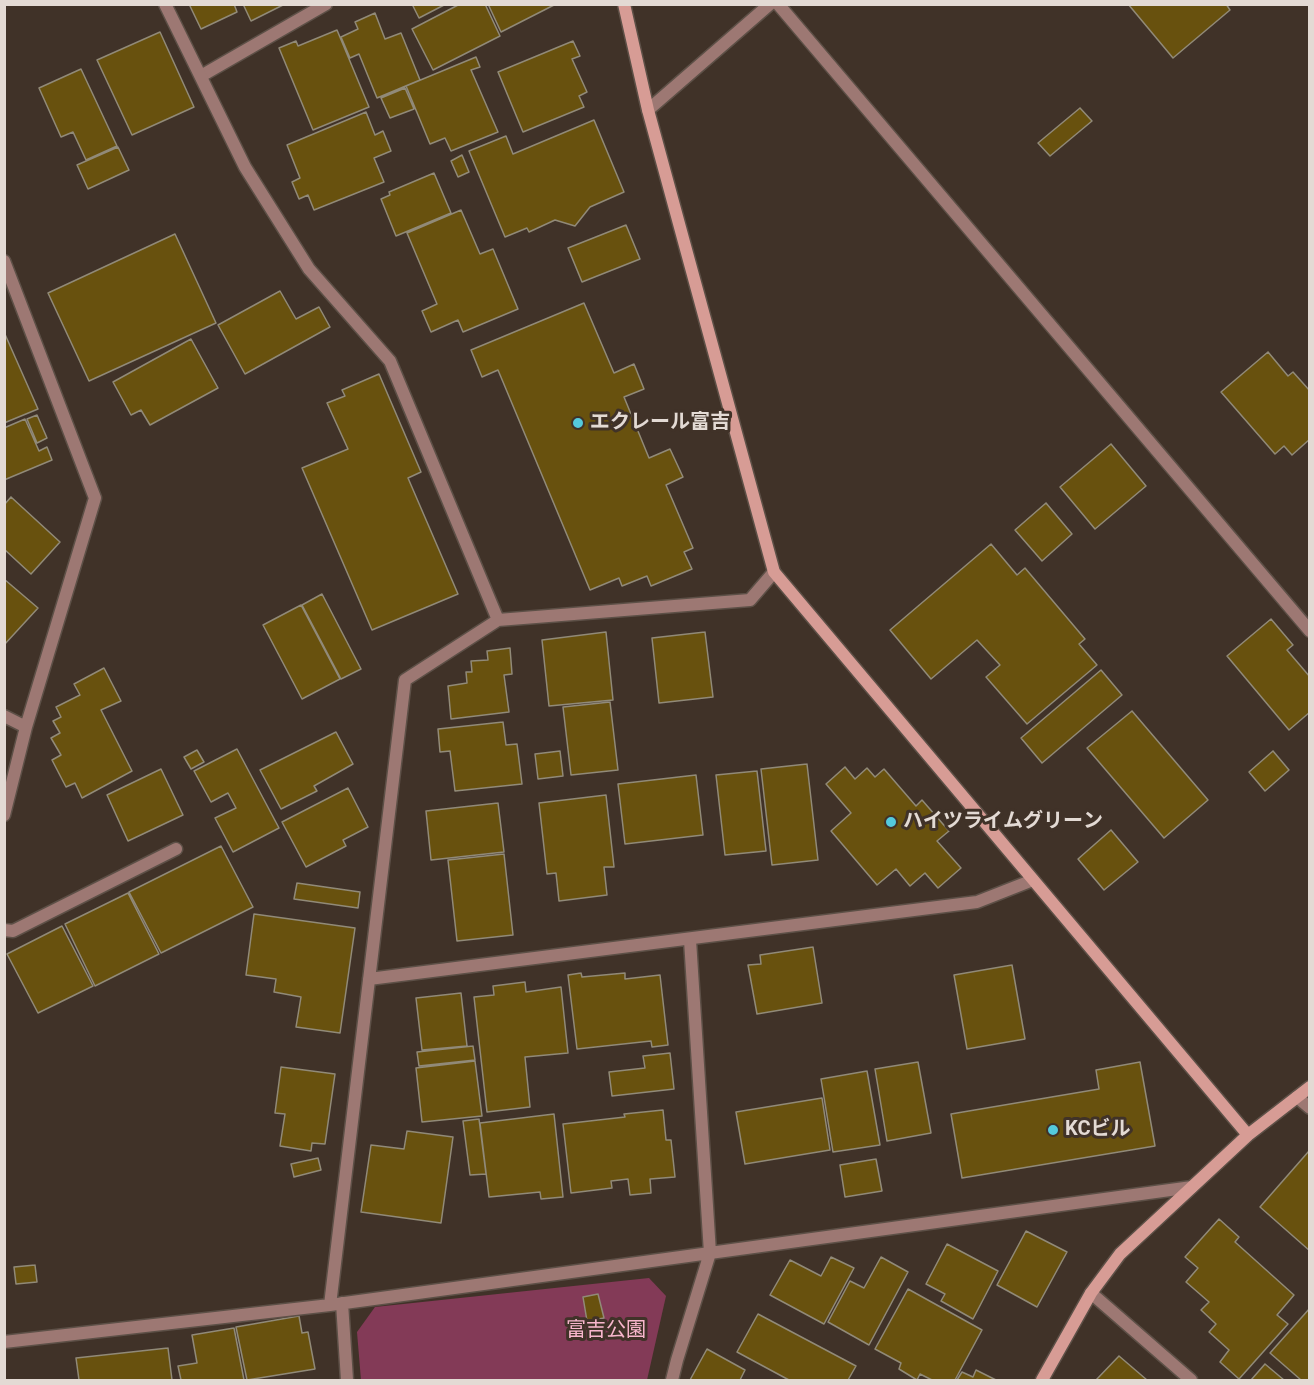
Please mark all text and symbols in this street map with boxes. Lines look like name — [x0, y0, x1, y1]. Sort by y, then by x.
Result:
place label: エクレール富吉 — [590, 411, 730, 435]
marker: エクレール富吉 — [571, 416, 585, 430]
place label: ハイツライムグリーン — [903, 810, 1103, 834]
marker: ハイツライムグリーン — [884, 815, 898, 829]
place label: KCビル — [1065, 1118, 1130, 1142]
marker: KCビル — [1046, 1123, 1060, 1137]
park label: 富吉公園 — [566, 1319, 646, 1343]

